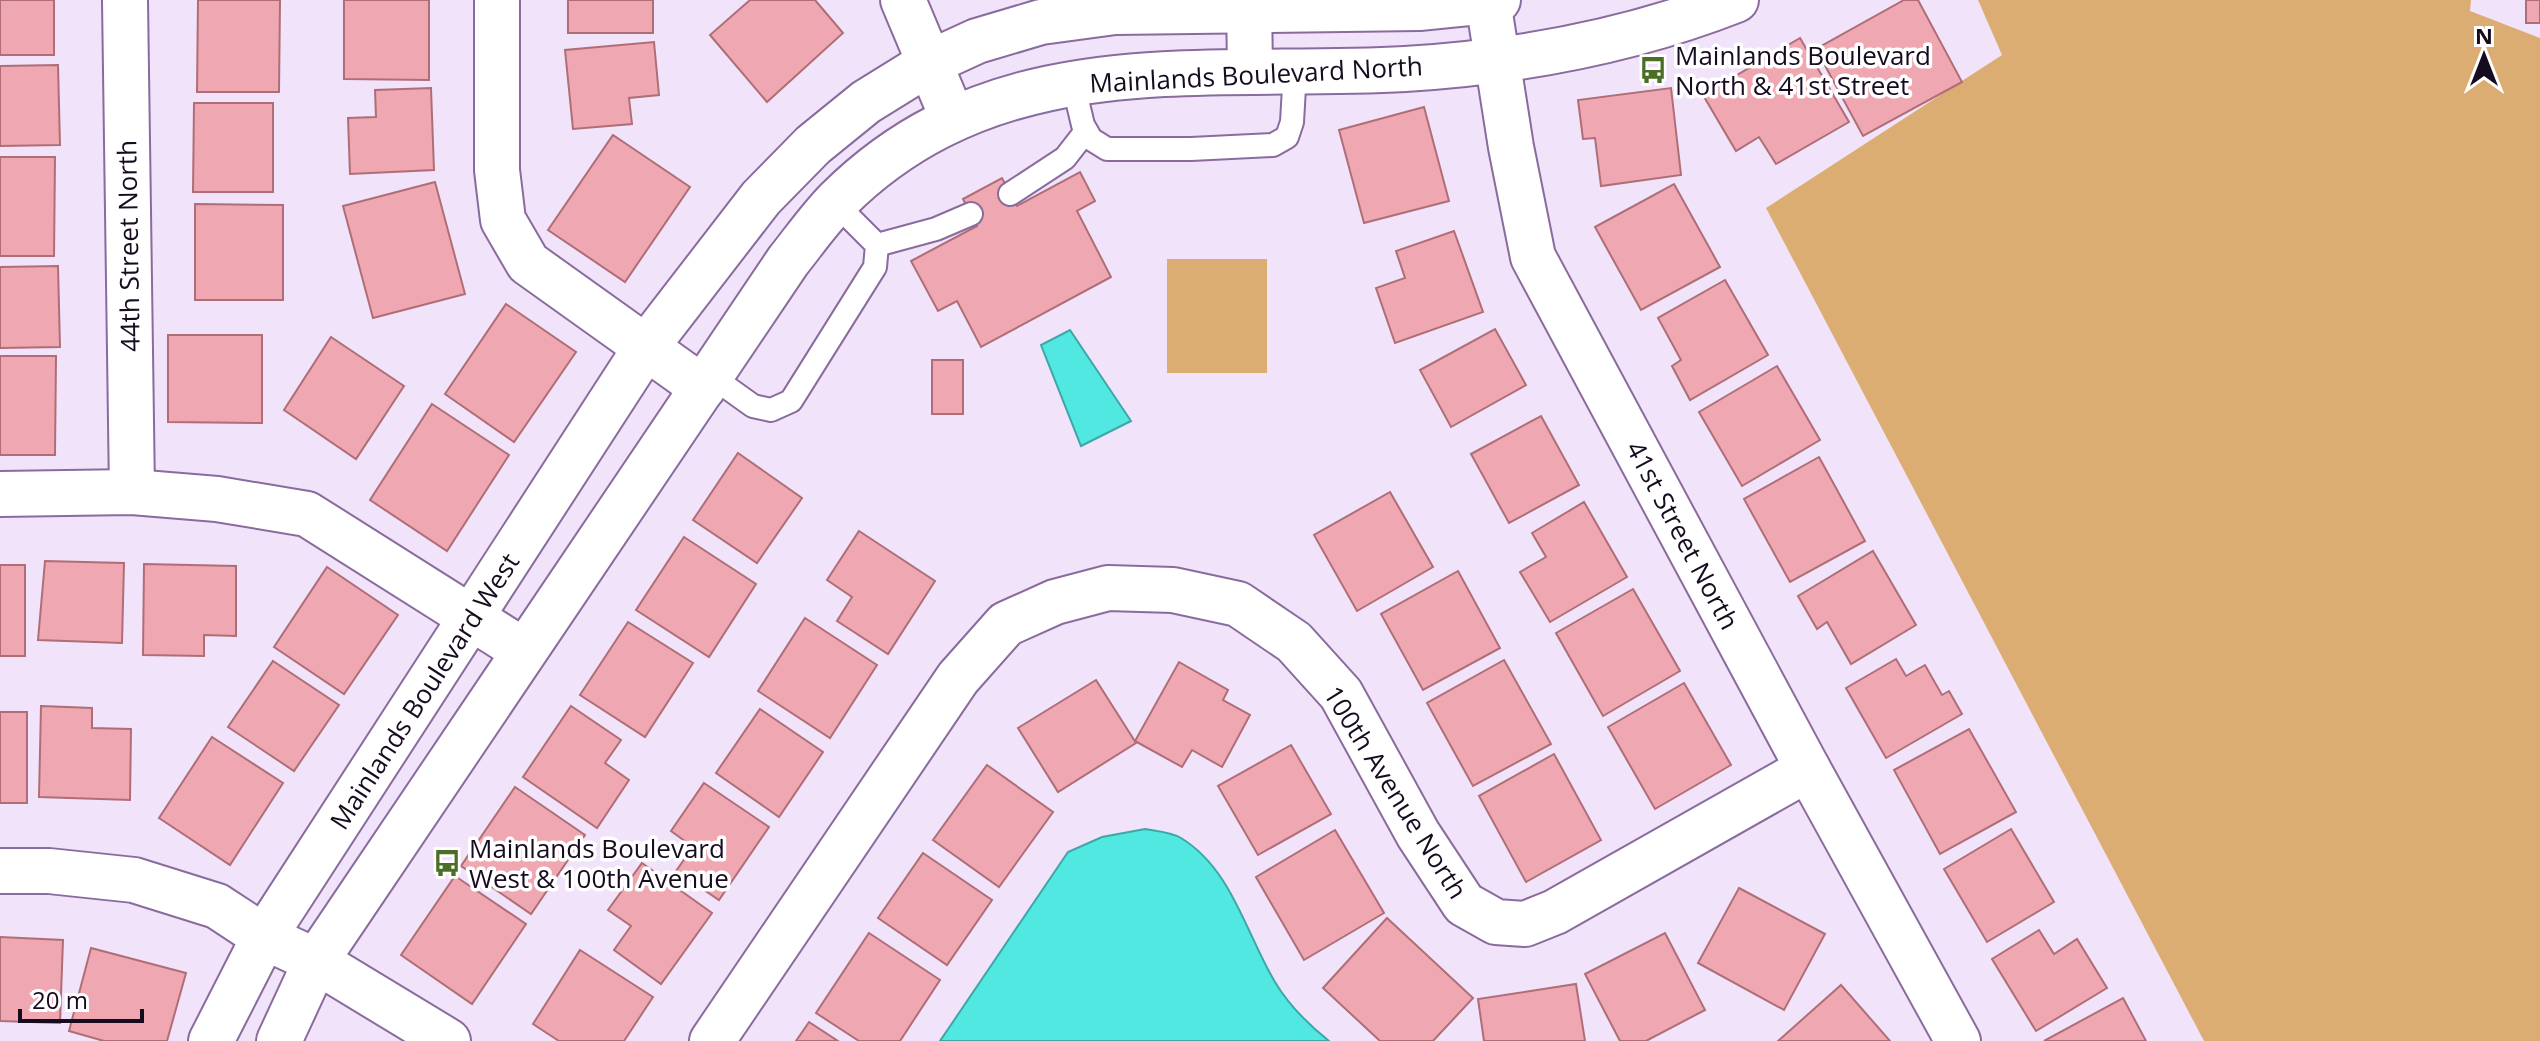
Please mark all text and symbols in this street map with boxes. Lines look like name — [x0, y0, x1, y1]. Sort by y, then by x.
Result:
north arrow — [2444, 16, 2524, 96]
text: N — [2475, 20, 2493, 50]
place label: Mainlands Boulevard North & 41st Street — [1675, 37, 1931, 103]
street label: Mainlands Boulevard North — [1088, 47, 1424, 101]
bus stop icon: Mainlands Boulevard North & 41st Street — [1638, 55, 1668, 85]
street label: 44th Street North — [108, 140, 148, 352]
street label: 41st Street North — [1618, 434, 1748, 636]
street label: Mainlands Boulevard West — [321, 546, 527, 836]
street label: 100th Avenue North — [1316, 679, 1476, 905]
place label: Mainlands Boulevard West & 100th Avenue — [469, 830, 729, 896]
bus stop icon: Mainlands Boulevard West & 100th Avenue — [432, 848, 462, 878]
scale bar — [20, 973, 142, 1023]
text: 20 m — [32, 983, 88, 1016]

